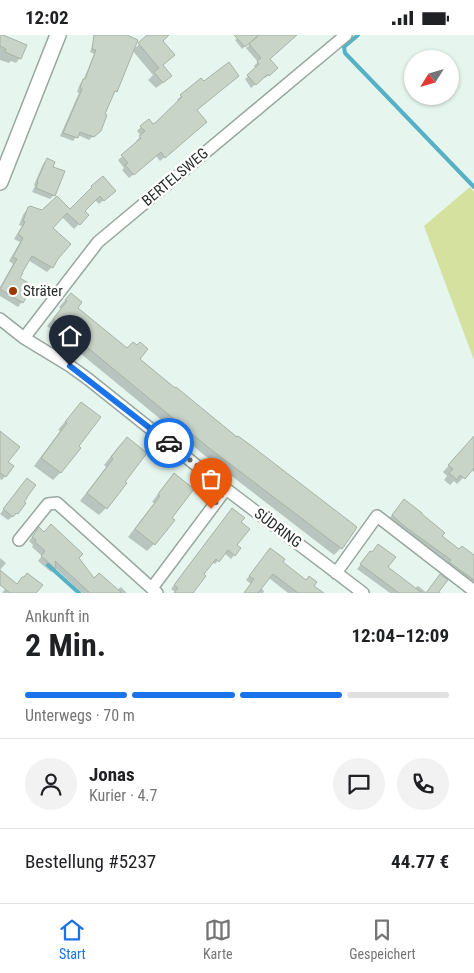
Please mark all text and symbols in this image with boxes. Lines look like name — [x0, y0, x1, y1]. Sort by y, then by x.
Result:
text: 12:02 — [25, 6, 69, 29]
north arrow — [404, 50, 459, 105]
map controls — [404, 50, 459, 105]
street label: BERTELSWEG — [138, 144, 212, 210]
place label: Sträter — [23, 282, 63, 300]
marker: Sträter — [7, 285, 19, 297]
pin — [49, 315, 91, 366]
icon: home — [56, 322, 84, 350]
courier — [144, 418, 194, 468]
icon: car — [155, 429, 183, 457]
pin — [190, 458, 232, 509]
icon: bag — [197, 465, 225, 493]
street label: SÜDRING — [251, 504, 305, 552]
text: Ankunft in — [25, 607, 90, 626]
text: 12:04–12:09 — [351, 624, 449, 647]
text: 2 Min. — [25, 626, 106, 664]
text: Unterwegs · 70 m — [25, 706, 135, 725]
button: person — [25, 758, 77, 810]
button: chat — [333, 758, 385, 810]
button: phone — [397, 758, 449, 810]
text: Jonas — [89, 763, 135, 786]
text: Kurier · 4.7 — [89, 786, 157, 805]
text: Bestellung #5237 — [25, 850, 156, 873]
text: 44.77 € — [391, 850, 449, 873]
tab: Start — [58, 916, 86, 962]
tab: Karte — [203, 916, 233, 962]
tab: Gespeichert — [349, 916, 416, 962]

